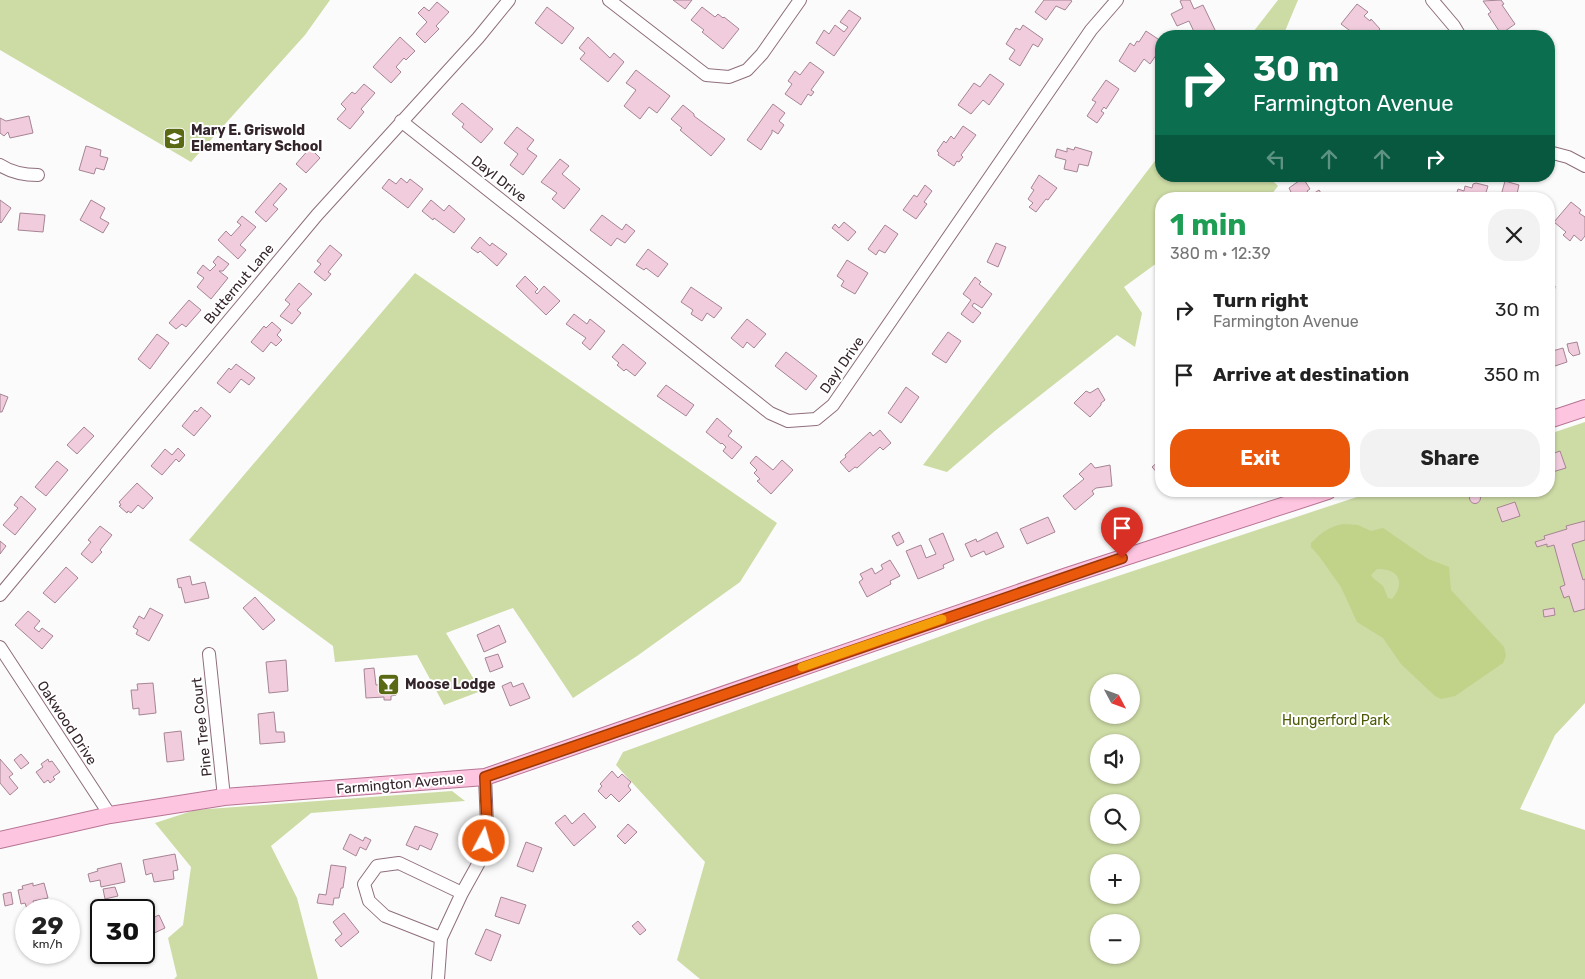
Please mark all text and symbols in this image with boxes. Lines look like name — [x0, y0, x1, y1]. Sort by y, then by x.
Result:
text: 30 m — [1253, 48, 1339, 90]
icon: right — [1170, 50, 1235, 115]
text: Farmington Avenue — [1253, 90, 1454, 117]
place label: Mary E. Griswold Elementary School — [191, 122, 322, 155]
school or university icon: Mary E. Griswold Elementary School — [163, 126, 187, 150]
icon: left — [1262, 145, 1290, 173]
icon: ahead — [1315, 145, 1343, 173]
icon: ahead — [1368, 145, 1396, 173]
icon: right — [1421, 145, 1449, 173]
street label: Dayl Drive — [468, 152, 530, 206]
text: 1 min — [1170, 207, 1247, 243]
button: close — [1488, 209, 1540, 261]
street label: Butternut Lane — [200, 240, 278, 328]
text: 380 m · 12:39 — [1170, 244, 1271, 263]
text: Turn right — [1213, 289, 1308, 312]
icon: right — [1170, 296, 1198, 324]
text: 30 m — [1495, 298, 1540, 321]
text: Farmington Avenue — [1213, 312, 1359, 331]
street label: Dayl Drive — [816, 333, 868, 397]
icon: arrive — [1170, 361, 1198, 389]
text: Arrive at destination — [1213, 363, 1409, 386]
text: 350 m — [1484, 363, 1540, 386]
button: Exit — [1170, 429, 1350, 487]
button: Share — [1360, 429, 1540, 487]
pin — [1101, 507, 1143, 558]
icon: arrive — [1108, 514, 1136, 542]
bar icon: Moose Lodge — [377, 672, 401, 696]
north arrow — [1090, 674, 1140, 724]
map controls — [1090, 674, 1140, 964]
street label: Pine Tree Court — [188, 676, 216, 777]
place label: Moose Lodge — [405, 676, 496, 693]
street label: Oakwood Drive — [33, 678, 101, 768]
park label: Hungerford Park — [1282, 712, 1391, 729]
button: sound — [1090, 734, 1140, 784]
street label: Farmington Avenue — [336, 770, 464, 798]
button: search — [1090, 794, 1140, 844]
position arrow — [457, 814, 509, 866]
button: + — [1090, 854, 1140, 904]
speed limit sign: 30 — [90, 899, 155, 964]
text: 29 — [31, 911, 64, 940]
button: − — [1090, 914, 1140, 964]
text: km/h — [33, 937, 62, 951]

